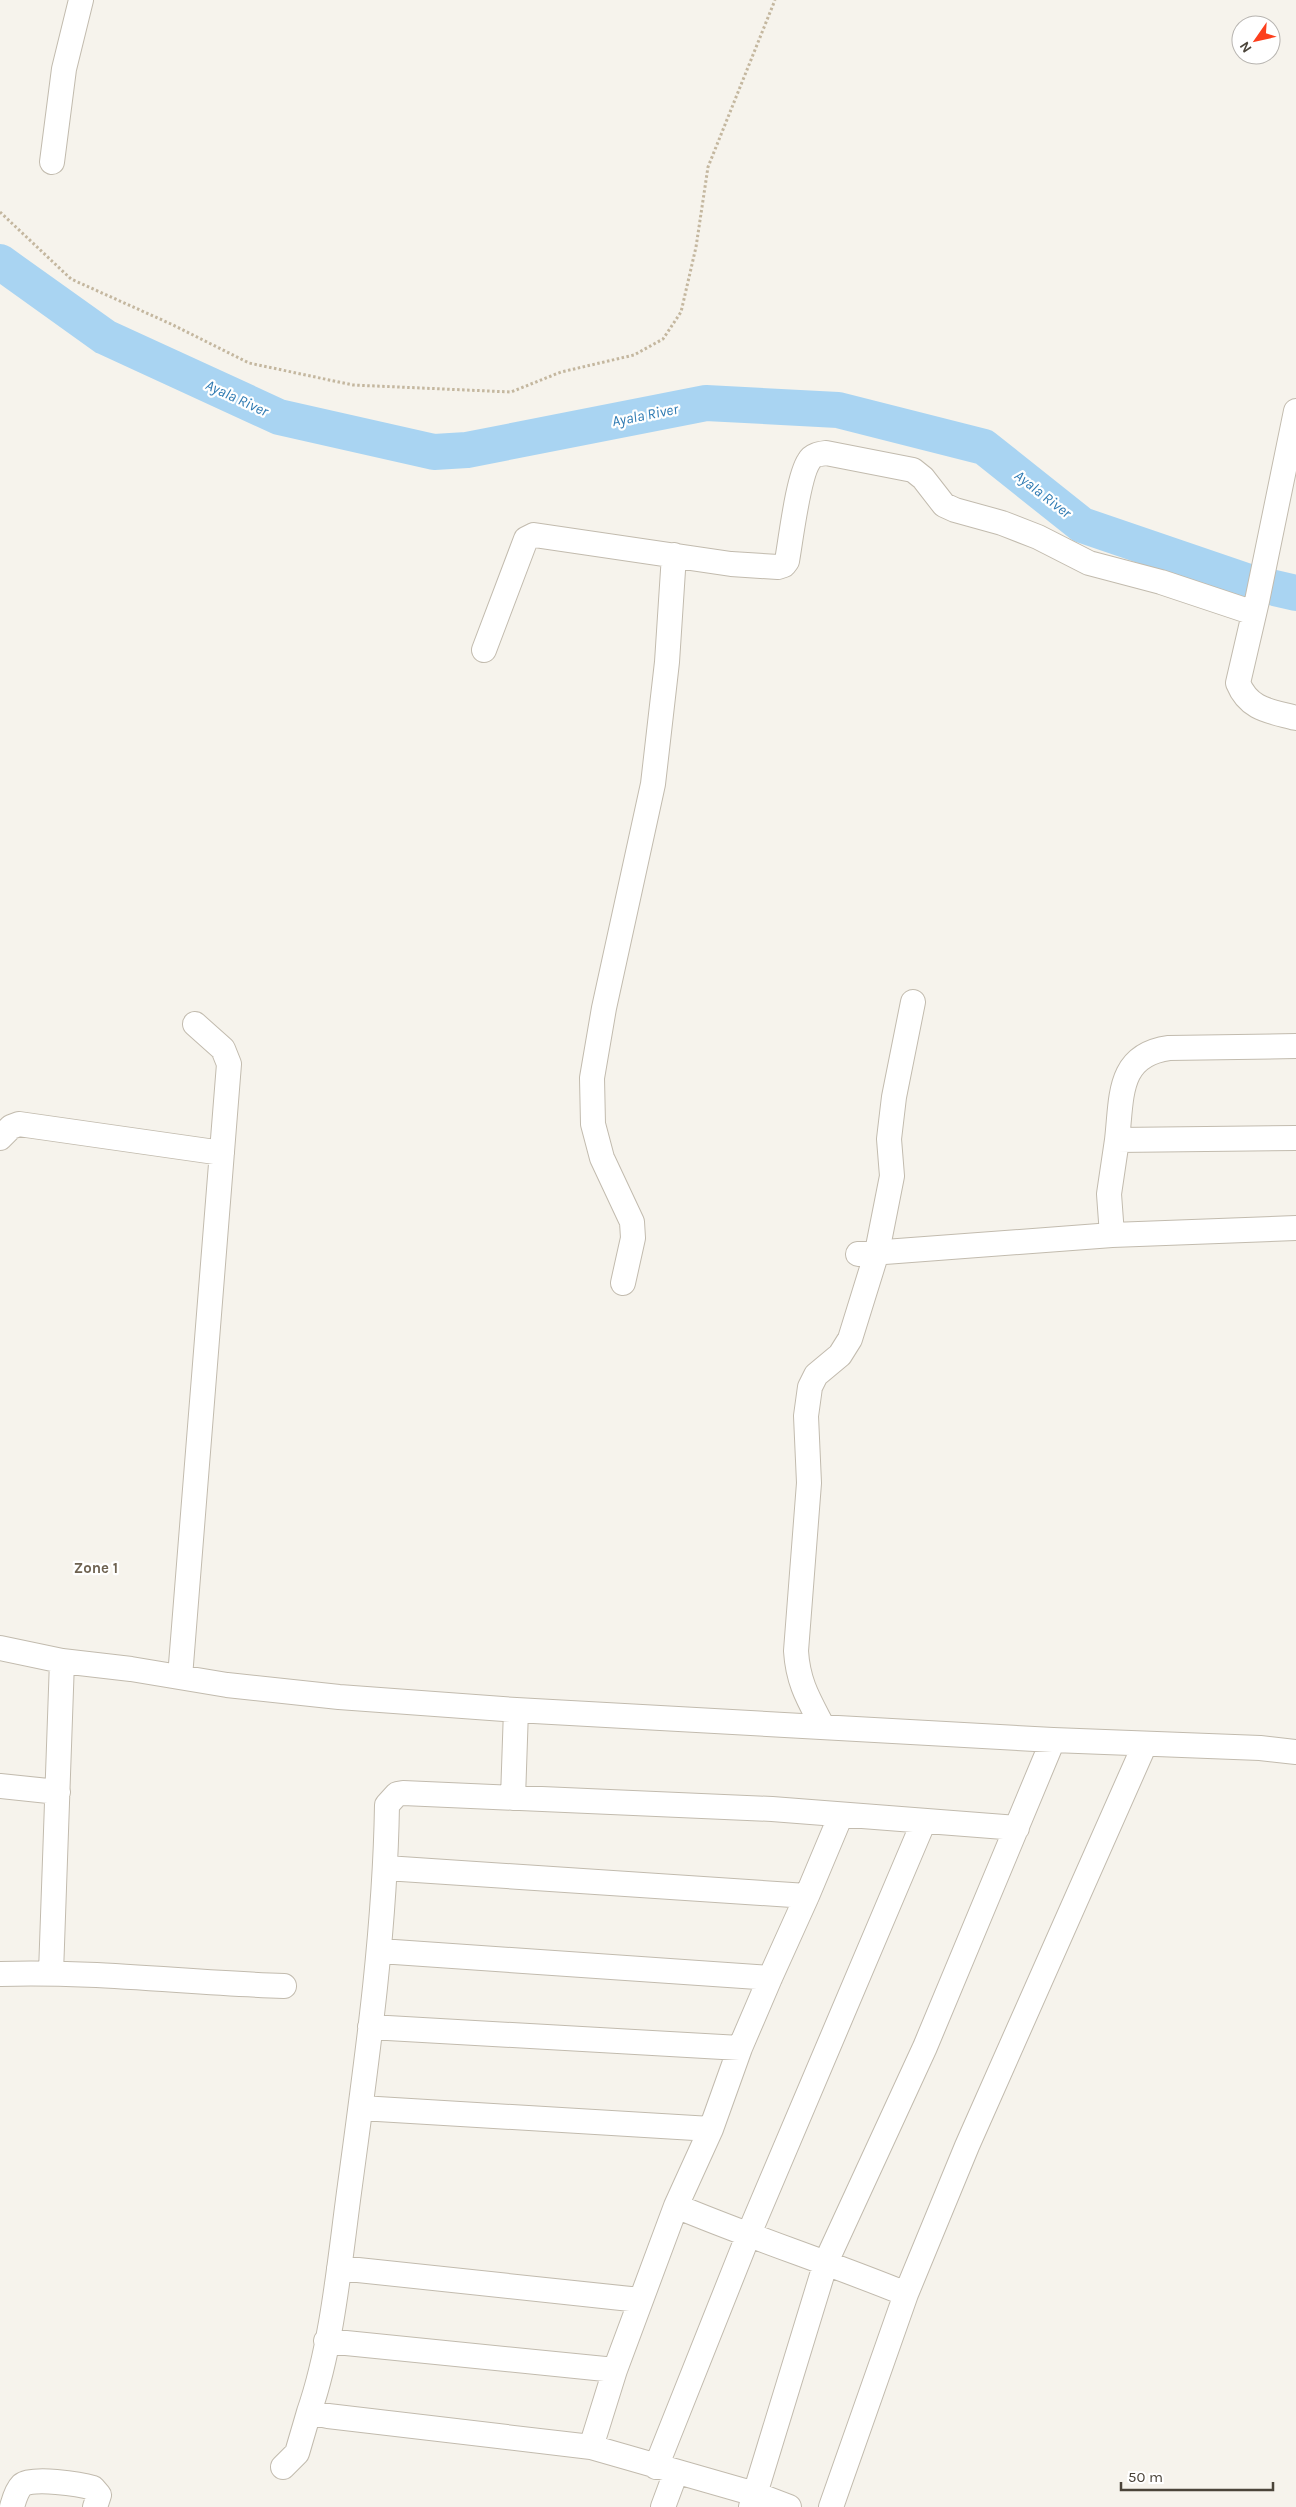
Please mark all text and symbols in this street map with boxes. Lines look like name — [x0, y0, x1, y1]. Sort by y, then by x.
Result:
north arrow — [1231, 15, 1281, 65]
text: N — [1236, 38, 1255, 56]
water label: Ayala River — [203, 376, 272, 421]
water label: Ayala River — [610, 400, 681, 430]
water label: Ayala River — [1011, 466, 1076, 522]
district label: Zone 1 — [74, 1559, 118, 1577]
scale bar — [1121, 2460, 1274, 2492]
text: 50 m — [1128, 2468, 1163, 2486]

